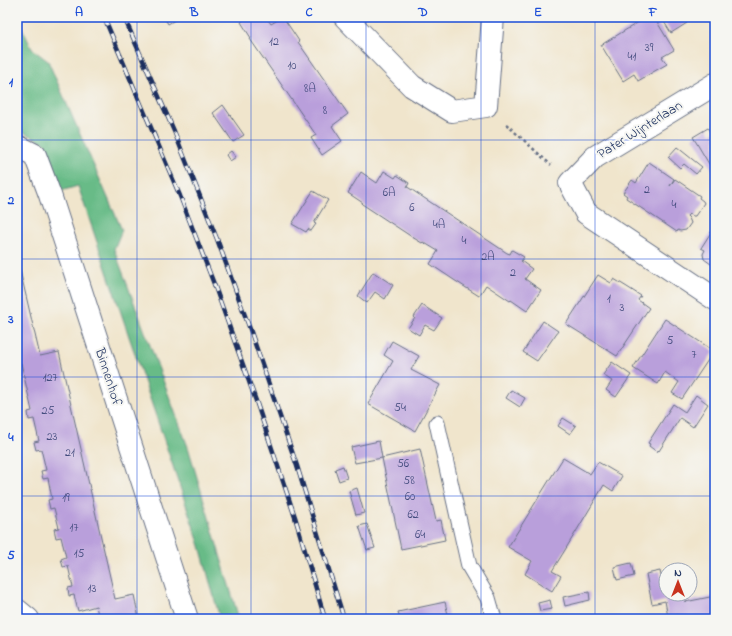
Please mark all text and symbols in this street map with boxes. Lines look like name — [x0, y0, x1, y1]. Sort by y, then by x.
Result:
text: A — [75, 3, 83, 22]
text: B — [189, 3, 199, 22]
text: C — [305, 3, 313, 22]
text: D — [417, 3, 428, 22]
text: E — [534, 3, 542, 22]
text: F — [648, 3, 658, 22]
house number: 12 — [269, 33, 279, 51]
house number: 39 — [645, 39, 654, 57]
house number: 41 — [628, 48, 637, 66]
house number: 10 — [287, 57, 297, 75]
text: 1 — [9, 73, 14, 92]
house number: 8A — [304, 80, 316, 98]
street label: Pater Wijnterlaan — [593, 95, 687, 165]
house number: 8 — [323, 102, 328, 120]
house number: 2 — [644, 181, 650, 199]
house number: 6A — [383, 184, 395, 202]
text: 2 — [7, 191, 15, 210]
house number: 4 — [672, 196, 677, 214]
house number: 6 — [409, 199, 415, 217]
house number: 4A — [433, 216, 445, 234]
house number: 4 — [462, 232, 467, 250]
house number: 2A — [481, 248, 495, 266]
house number: 2 — [510, 264, 516, 282]
house number: 1 — [607, 290, 611, 308]
house number: 3 — [620, 299, 625, 317]
text: 3 — [7, 310, 14, 329]
house number: 5 — [667, 332, 674, 350]
street label: Binnenhof — [89, 345, 127, 409]
house number: 7 — [692, 346, 697, 364]
house number: 127 — [43, 369, 57, 387]
house number: 54 — [394, 399, 406, 417]
house number: 25 — [42, 402, 55, 420]
text: 4 — [7, 428, 14, 447]
house number: 23 — [47, 428, 58, 446]
house number: 21 — [65, 444, 75, 462]
house number: 56 — [397, 455, 410, 473]
house number: 58 — [403, 472, 415, 490]
house number: 60 — [405, 488, 415, 506]
house number: 19 — [62, 489, 70, 507]
house number: 62 — [407, 506, 419, 524]
house number: 17 — [70, 519, 78, 537]
house number: 64 — [415, 526, 425, 544]
house number: 15 — [74, 545, 84, 563]
text: 5 — [7, 546, 15, 565]
north arrow — [658, 562, 698, 602]
text: N — [674, 565, 682, 581]
house number: 13 — [88, 580, 96, 598]

